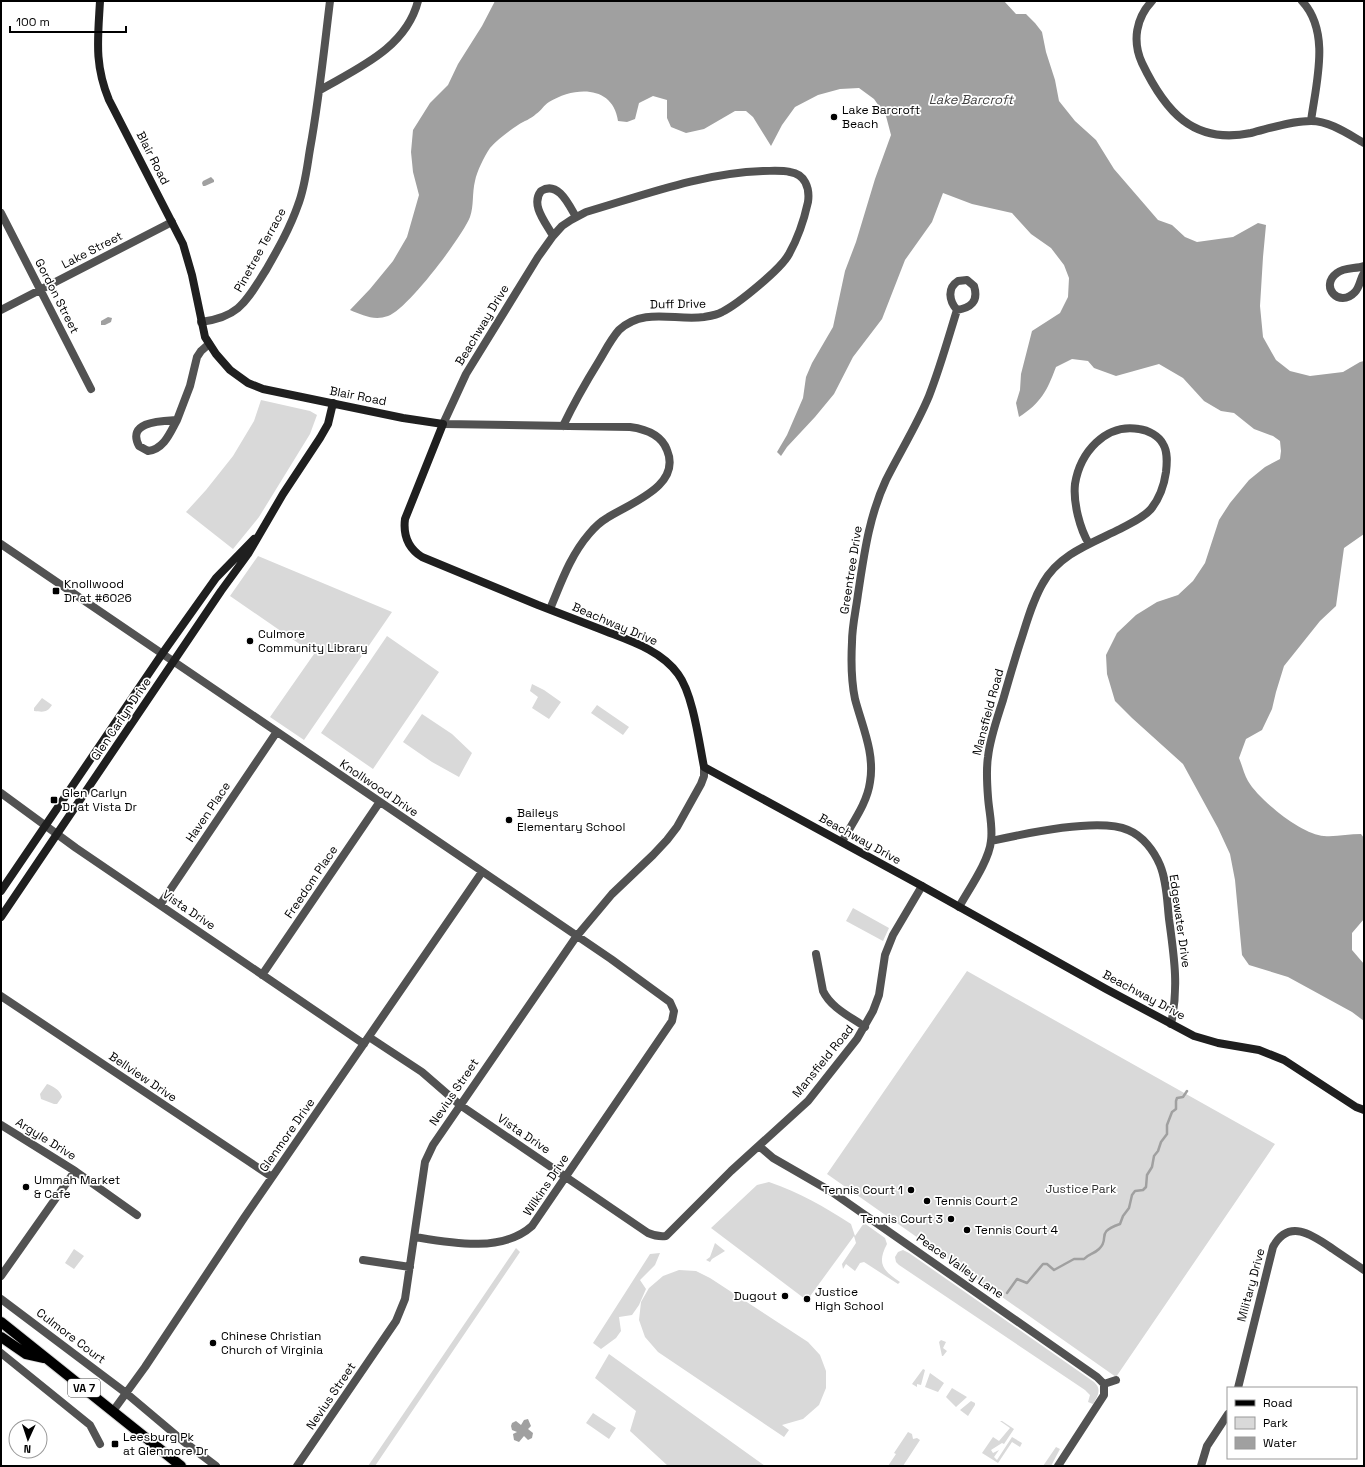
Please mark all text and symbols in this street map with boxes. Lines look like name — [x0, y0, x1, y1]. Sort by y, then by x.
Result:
scale bar — [10, 8, 126, 34]
text: 100 m — [16, 14, 50, 30]
water label: Lake Barcroft — [929, 91, 1014, 108]
place label: Lake Barcroft Beach — [842, 102, 920, 132]
marker: Lake Barcroft Beach — [829, 112, 839, 122]
street label: Blair Road — [133, 129, 173, 187]
street label: Pinetree Terrace — [230, 205, 290, 295]
street label: Lake Street — [59, 228, 125, 272]
street label: Gordon Street — [31, 256, 83, 336]
street label: Beachway Drive — [452, 282, 512, 368]
street label: Duff Drive — [650, 296, 706, 312]
street label: Blair Road — [328, 383, 388, 409]
street label: Greentree Drive — [836, 525, 866, 615]
place label: Knollwood Dr at #6026 — [64, 576, 132, 606]
marker: Knollwood Dr at #6026 — [51, 586, 61, 596]
street label: Beachway Drive — [570, 599, 660, 649]
place label: Culmore Community Library — [258, 626, 368, 656]
marker: Culmore Community Library — [245, 636, 255, 646]
street label: Mansfield Road — [969, 667, 1007, 757]
street label: Glen Carlyn Drive — [87, 674, 155, 764]
street label: Knollwood Drive — [336, 756, 422, 820]
street label: Haven Place — [182, 779, 234, 845]
place label: Glen Carlyn Dr at Vista Dr — [62, 785, 138, 815]
marker: Glen Carlyn Dr at Vista Dr — [49, 795, 59, 805]
place label: Baileys Elementary School — [517, 805, 625, 835]
street label: Beachway Drive — [816, 810, 904, 868]
marker: Baileys Elementary School — [504, 815, 514, 825]
street label: Freedom Place — [281, 842, 341, 922]
street label: Edgewater Drive — [1166, 873, 1194, 969]
street label: Vista Drive — [159, 886, 219, 934]
street label: Beachway Drive — [1100, 966, 1188, 1024]
street label: Mansfield Road — [789, 1021, 857, 1101]
street label: Bellview Drive — [106, 1048, 180, 1106]
street label: Nevius Street — [426, 1055, 482, 1129]
street label: Glenmore Drive — [256, 1095, 318, 1175]
street label: Vista Drive — [494, 1110, 554, 1158]
street label: Argyle Drive — [13, 1114, 79, 1164]
street label: Wilkins Drive — [519, 1151, 573, 1219]
place label: Ummah Market & Cafe — [34, 1172, 120, 1202]
park label: Justice Park — [1045, 1181, 1117, 1197]
marker: Ummah Market & Cafe — [21, 1182, 31, 1192]
place label: Tennis Court 1 — [822, 1182, 903, 1198]
marker: Tennis Court 1 — [906, 1185, 916, 1195]
place label: Tennis Court 2 — [935, 1193, 1018, 1209]
marker: Tennis Court 2 — [922, 1196, 932, 1206]
place label: Tennis Court 3 — [860, 1211, 943, 1227]
marker: Tennis Court 3 — [946, 1214, 956, 1224]
place label: Tennis Court 4 — [975, 1222, 1059, 1238]
marker: Tennis Court 4 — [962, 1225, 972, 1235]
street label: Peace Valley Lane — [913, 1230, 1007, 1302]
street label: Military Drive — [1234, 1247, 1268, 1323]
place label: Justice High School — [815, 1284, 884, 1314]
place label: Dugout — [734, 1288, 777, 1304]
marker: Dugout — [780, 1291, 790, 1301]
marker: Justice High School — [802, 1294, 812, 1304]
street label: Culmore Court — [33, 1305, 109, 1367]
place label: Chinese Christian Church of Virginia — [221, 1328, 323, 1358]
marker: Chinese Christian Church of Virginia — [208, 1338, 218, 1348]
street label: Nevius Street — [303, 1359, 359, 1433]
road number: VA 7 — [68, 1379, 100, 1397]
legend — [1227, 1387, 1357, 1459]
text: Road — [1263, 1395, 1292, 1411]
text: Park — [1263, 1415, 1288, 1431]
north arrow — [8, 1419, 48, 1459]
place label: Leesburg Pk at Glenmore Dr — [123, 1429, 209, 1459]
text: Water — [1263, 1435, 1297, 1451]
marker: Leesburg Pk at Glenmore Dr — [110, 1439, 120, 1449]
text: N — [23, 1442, 32, 1456]

